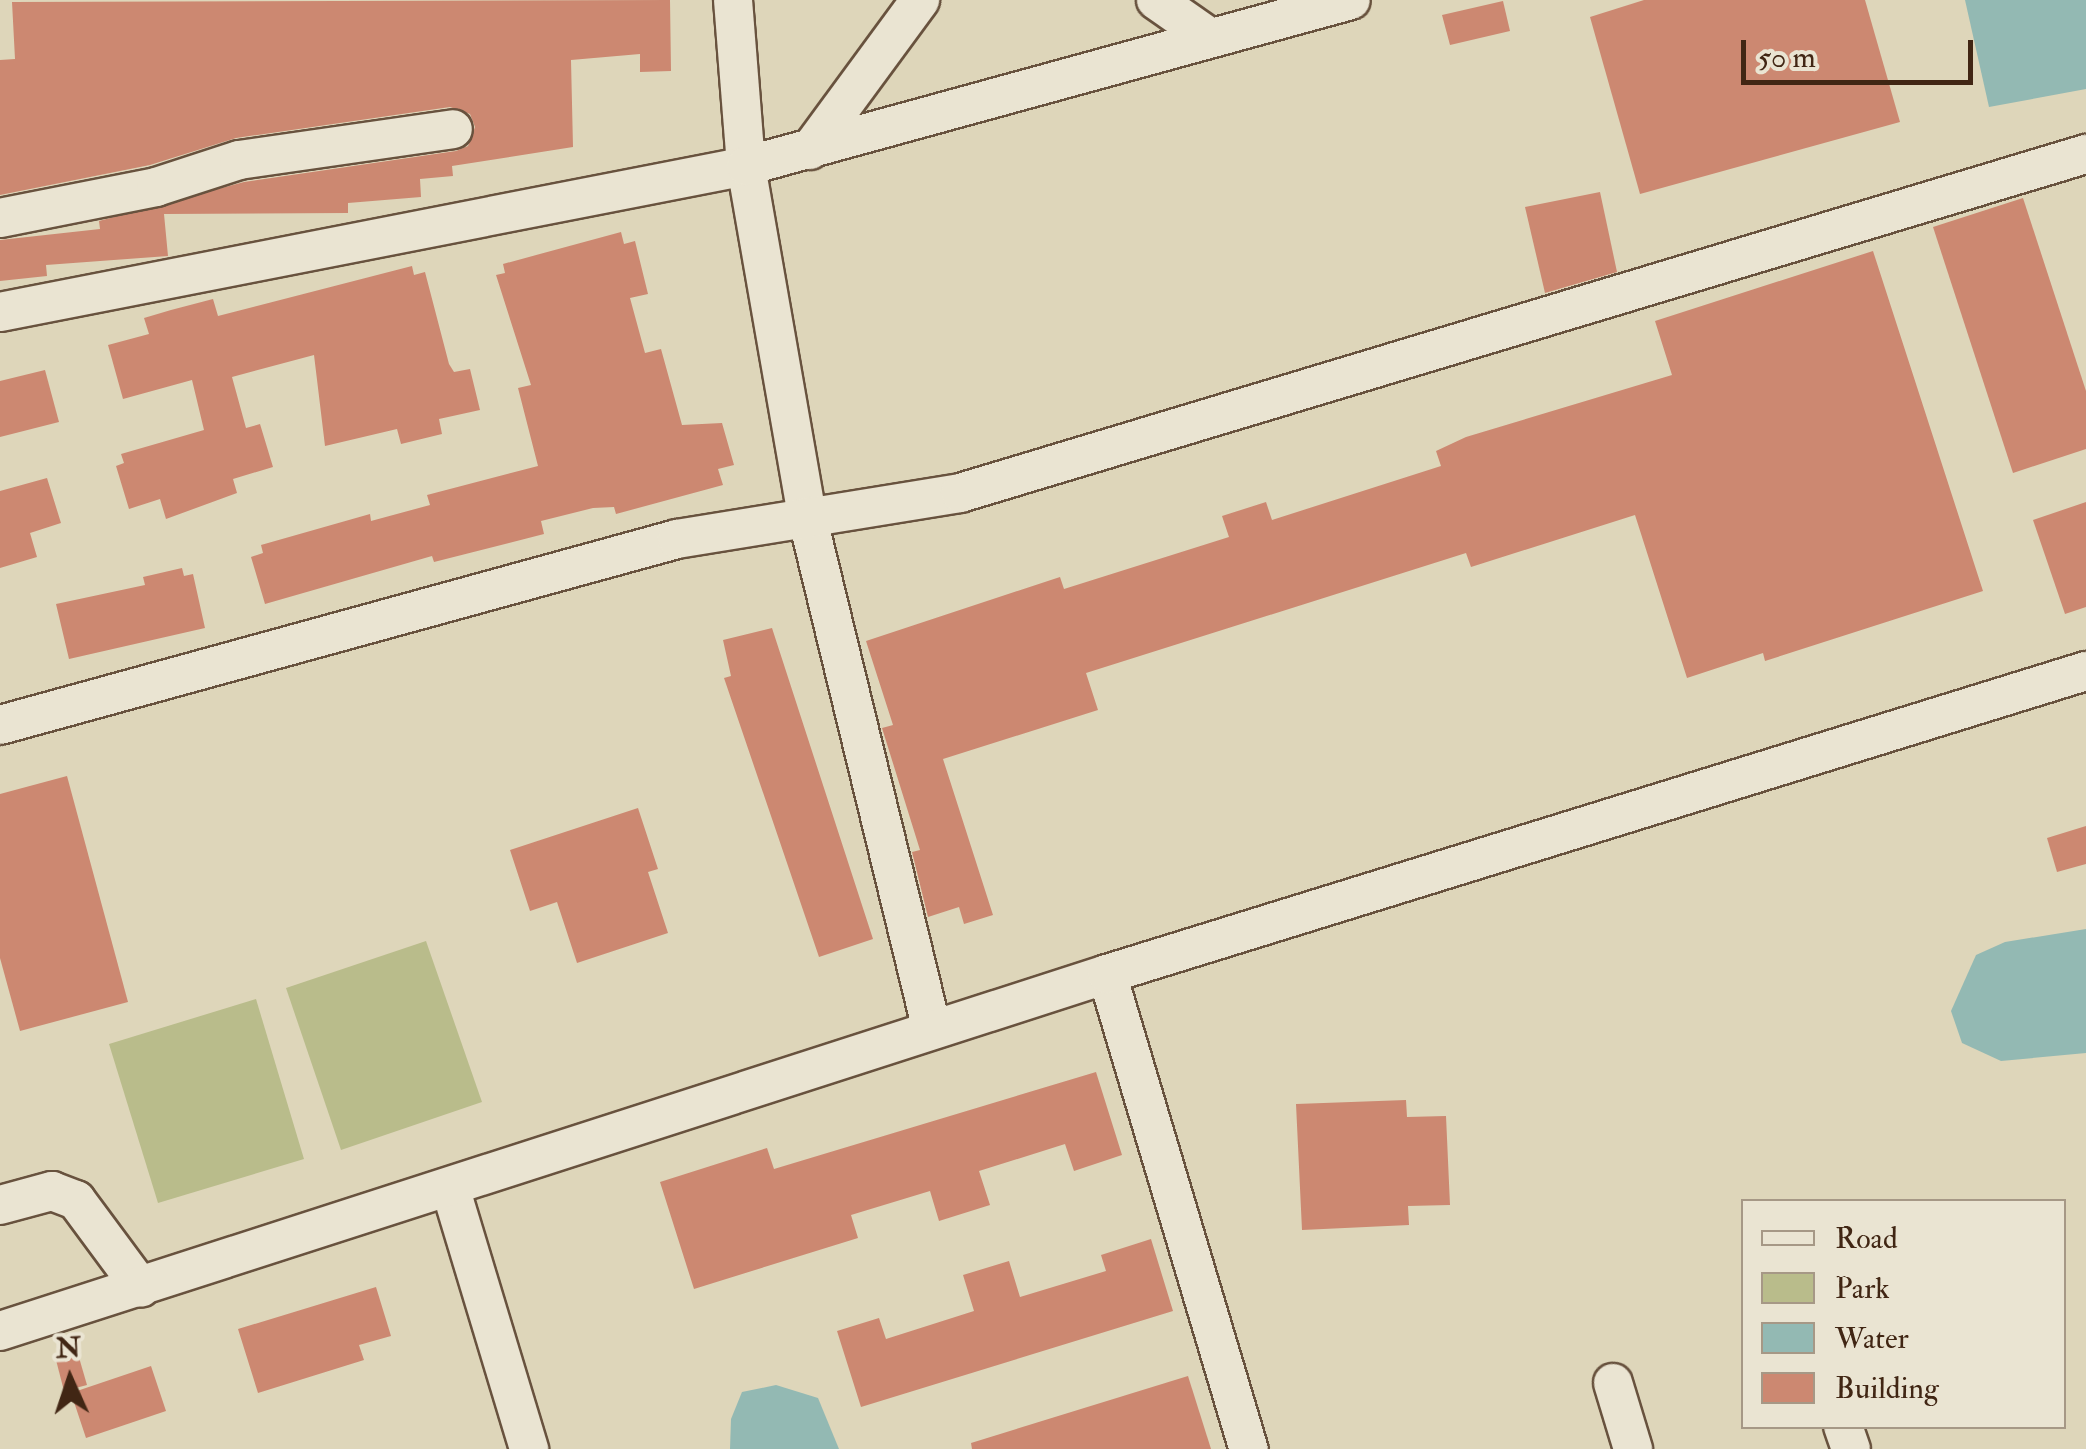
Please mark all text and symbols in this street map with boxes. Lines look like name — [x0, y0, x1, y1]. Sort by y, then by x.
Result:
scale bar — [1746, 20, 1978, 82]
text: 50 m — [1758, 39, 1816, 76]
legend — [1741, 1199, 2066, 1429]
text: Road — [1835, 1220, 1898, 1257]
text: Park — [1835, 1270, 1890, 1307]
text: Water — [1835, 1320, 1909, 1357]
north arrow — [20, 1329, 120, 1429]
text: N — [55, 1330, 82, 1367]
text: Building — [1835, 1370, 1939, 1407]

